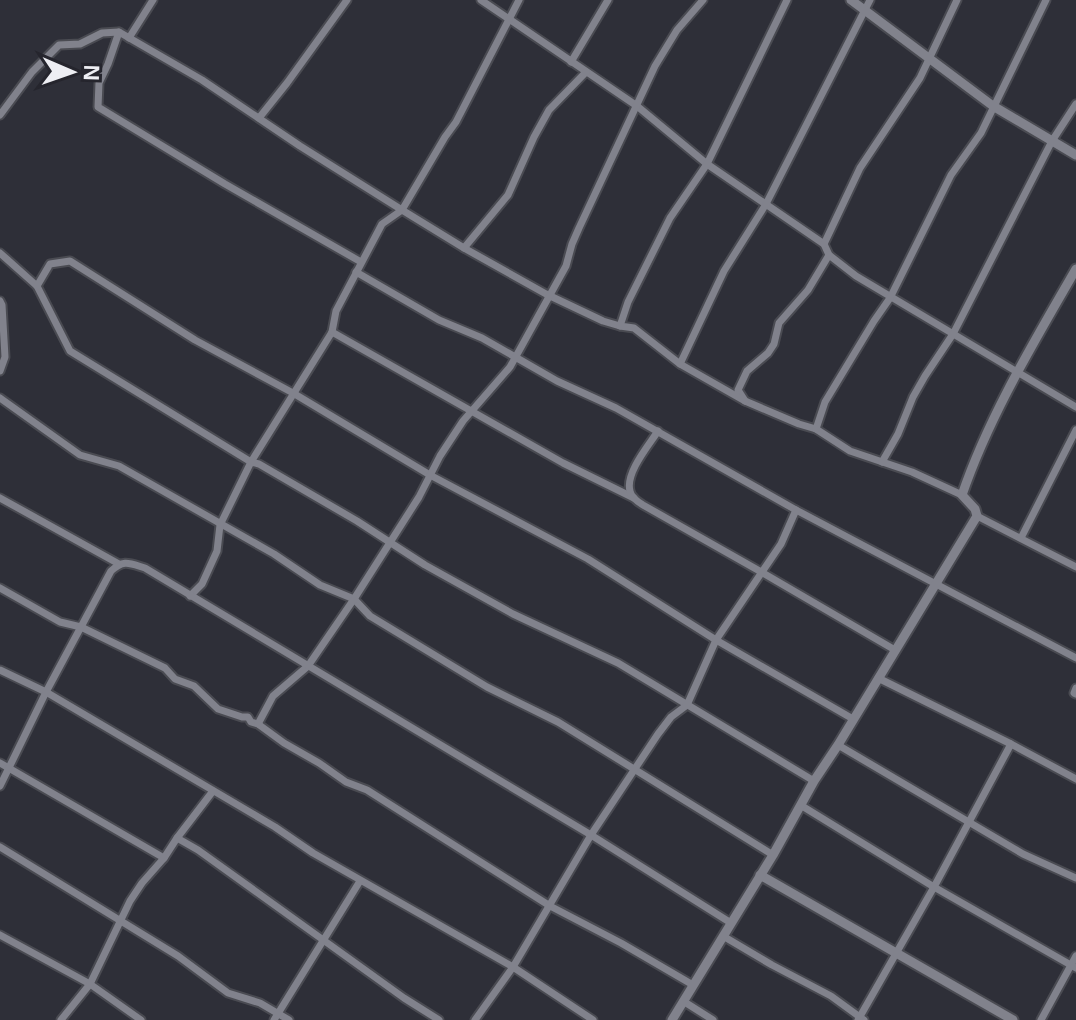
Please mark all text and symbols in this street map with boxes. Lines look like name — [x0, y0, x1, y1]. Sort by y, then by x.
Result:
north arrow — [32, 32, 112, 112]
text: N — [79, 64, 104, 81]

